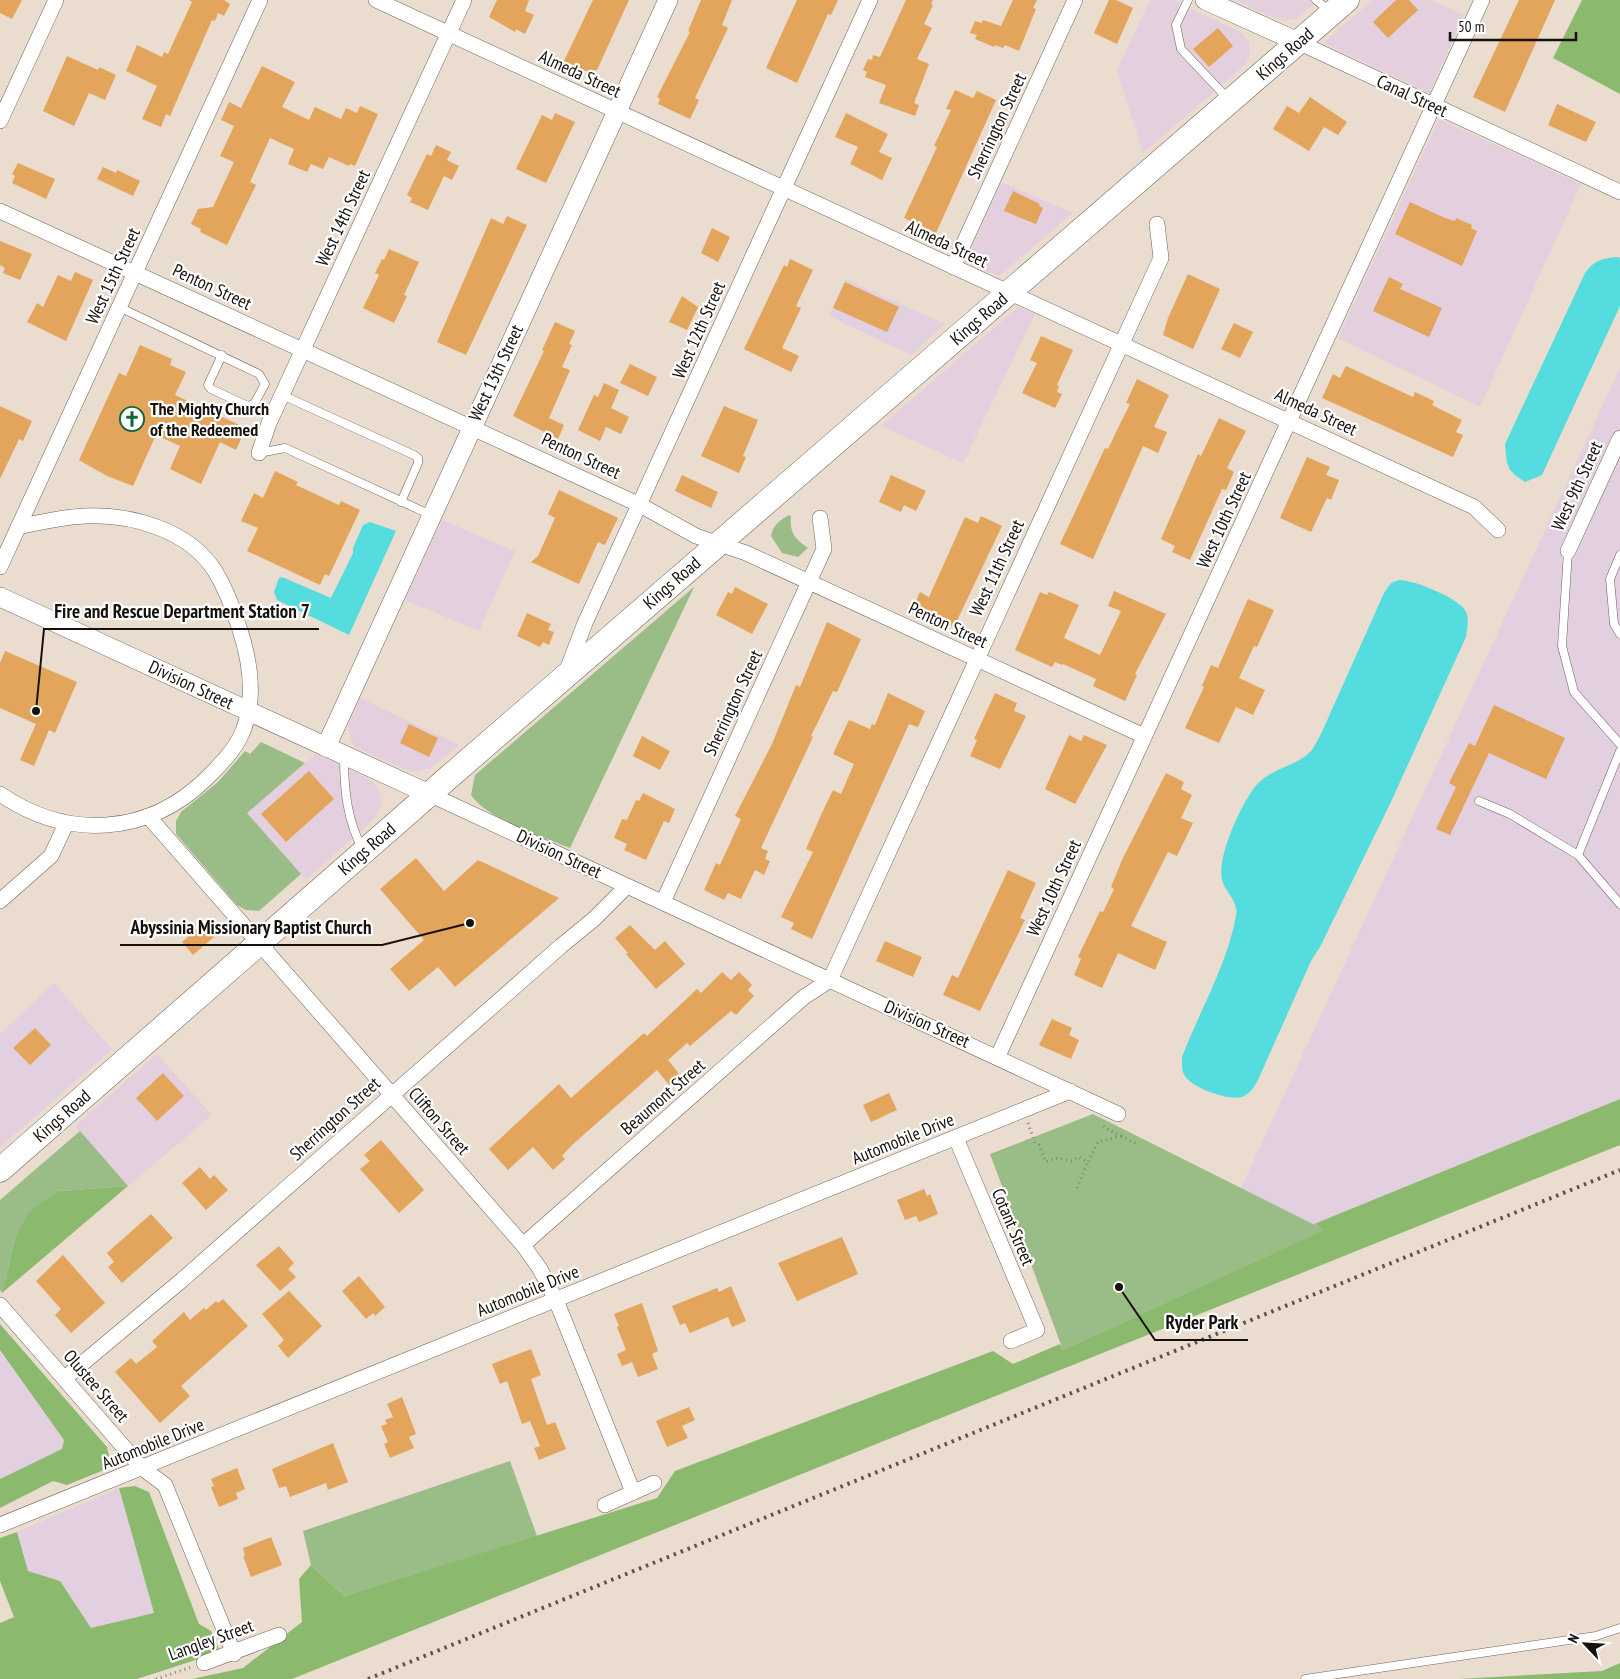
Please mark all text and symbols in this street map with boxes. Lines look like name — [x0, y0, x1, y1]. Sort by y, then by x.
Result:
scale bar — [1450, 10, 1576, 42]
text: 50 m — [1458, 17, 1484, 36]
street label: Kings Road — [1251, 22, 1318, 85]
street label: Almeda Street — [536, 45, 625, 103]
street label: Sherrington Street — [962, 69, 1031, 182]
street label: Canal Street — [1373, 69, 1451, 122]
street label: West 14th Street — [310, 166, 375, 270]
street label: Almeda Street — [903, 215, 992, 273]
street label: West 15th Street — [80, 224, 145, 328]
street label: Penton Street — [169, 258, 255, 315]
street label: West 12th Street — [667, 278, 730, 382]
street label: Kings Road — [945, 287, 1012, 350]
street label: West 13th Street — [463, 321, 528, 425]
street label: Almeda Street — [1272, 383, 1361, 441]
place label: The Mighty Church of the Redeemed — [150, 397, 269, 441]
church icon: The Mighty Church of the Redeemed — [119, 406, 145, 432]
street label: Penton Street — [538, 427, 624, 484]
street label: West 9th Street — [1546, 437, 1607, 534]
street label: West 10th Street — [1191, 468, 1256, 572]
street label: West 11th Street — [964, 516, 1029, 620]
street label: Kings Road — [638, 551, 705, 614]
callout: Fire and Rescue Department Station 7 — [44, 595, 319, 629]
street label: Penton Street — [905, 596, 991, 653]
text: Fire and Rescue Department Station 7 — [54, 599, 310, 623]
street label: Sherrington Street — [698, 646, 767, 759]
street label: Division Street — [145, 655, 237, 714]
street label: Kings Road — [333, 817, 400, 880]
street label: Division Street — [513, 824, 605, 883]
street label: West 10th Street — [1021, 836, 1086, 940]
callout: Abyssinia Missionary Baptist Church — [120, 911, 382, 945]
text: Abyssinia Missionary Baptist Church — [130, 915, 372, 939]
street label: Division Street — [881, 995, 973, 1053]
street label: Beaumont Street — [616, 1054, 710, 1140]
street label: Sherrington Street — [285, 1072, 385, 1165]
street label: Clifton Street — [404, 1082, 475, 1159]
street label: Kings Road — [28, 1084, 95, 1147]
street label: Automobile Drive — [848, 1108, 957, 1169]
street label: Cotant Street — [987, 1185, 1040, 1269]
street label: Automobile Drive — [473, 1260, 582, 1321]
callout: Ryder Park — [1155, 1306, 1248, 1340]
text: Ryder Park — [1166, 1310, 1239, 1334]
street label: Olustee Street — [59, 1345, 134, 1427]
street label: Automobile Drive — [98, 1413, 207, 1474]
street label: Langley Street — [165, 1614, 256, 1666]
north arrow — [1560, 1619, 1610, 1669]
text: N — [1563, 1631, 1583, 1646]

